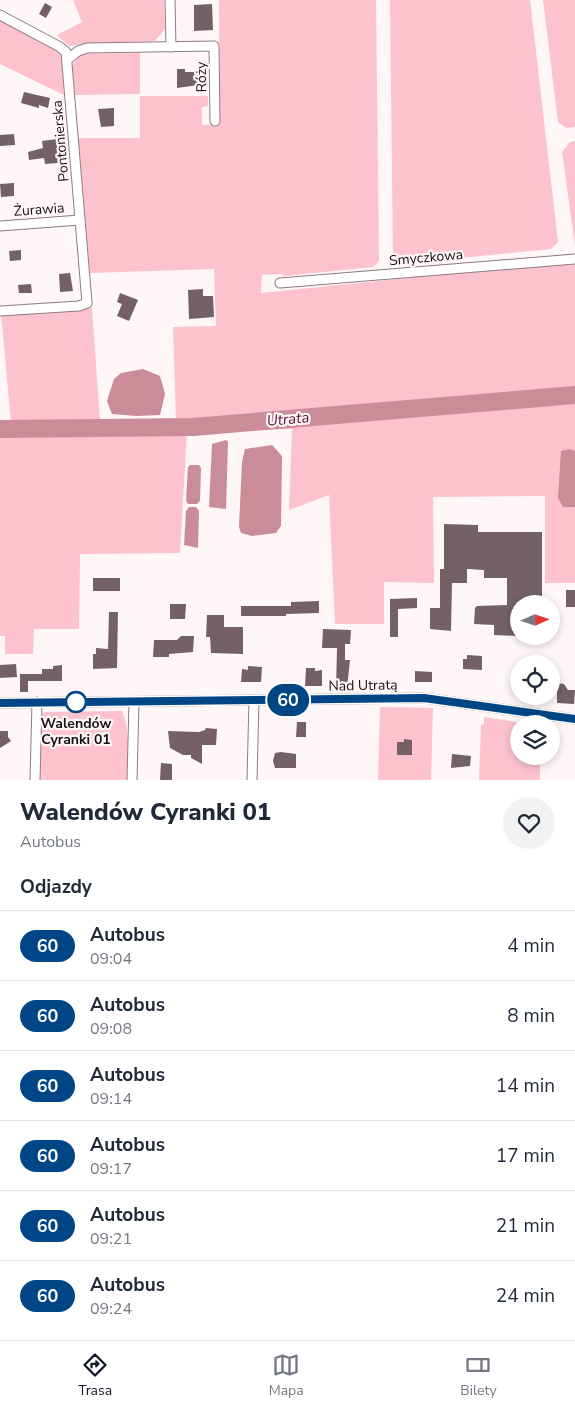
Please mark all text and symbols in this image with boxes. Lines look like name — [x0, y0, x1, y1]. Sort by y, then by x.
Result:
street label: Róży — [192, 61, 211, 92]
street label: Pontonierska — [47, 99, 74, 182]
street label: Żurawia — [13, 198, 65, 221]
street label: Smyczkowa — [388, 245, 464, 270]
water label: Utrata — [266, 407, 310, 431]
north arrow — [510, 595, 560, 645]
map controls — [510, 595, 560, 765]
button: locate — [510, 655, 560, 705]
street label: Nad Utratą — [328, 675, 398, 696]
line badge: 60 — [266, 684, 310, 716]
text: 60 — [277, 688, 299, 712]
marker: Walendów Cyranki 01 — [65, 691, 87, 713]
place label: Walendów Cyranki 01 — [41, 714, 111, 749]
button: layers — [510, 715, 560, 765]
text: Walendów Cyranki 01 — [20, 796, 271, 828]
button: heart — [503, 797, 555, 849]
text: Autobus — [20, 831, 81, 853]
text: Odjazdy — [20, 874, 92, 900]
text: Autobus — [90, 922, 165, 948]
text: 4 min — [507, 933, 555, 959]
text: 60 — [37, 934, 58, 958]
text: 09:04 — [90, 948, 132, 970]
text: Autobus — [90, 992, 165, 1018]
text: 8 min — [507, 1003, 555, 1029]
text: 60 — [37, 1004, 58, 1028]
text: 09:08 — [90, 1018, 132, 1040]
text: Autobus — [90, 1062, 165, 1088]
text: 14 min — [496, 1073, 555, 1099]
text: 60 — [37, 1074, 58, 1098]
text: 09:14 — [90, 1088, 132, 1110]
text: Autobus — [90, 1132, 165, 1158]
text: 17 min — [496, 1143, 555, 1169]
text: 60 — [37, 1144, 58, 1168]
text: 09:17 — [90, 1158, 132, 1180]
text: Autobus — [90, 1202, 165, 1228]
text: 21 min — [496, 1213, 555, 1239]
text: 60 — [37, 1214, 58, 1238]
text: 09:21 — [90, 1228, 132, 1250]
text: Autobus — [90, 1272, 165, 1298]
text: 24 min — [496, 1283, 555, 1309]
text: 60 — [37, 1284, 58, 1308]
text: 09:24 — [90, 1298, 132, 1320]
tab: Trasa — [78, 1351, 112, 1400]
tab: Mapa — [269, 1351, 304, 1400]
tab: Bilety — [460, 1351, 497, 1400]

